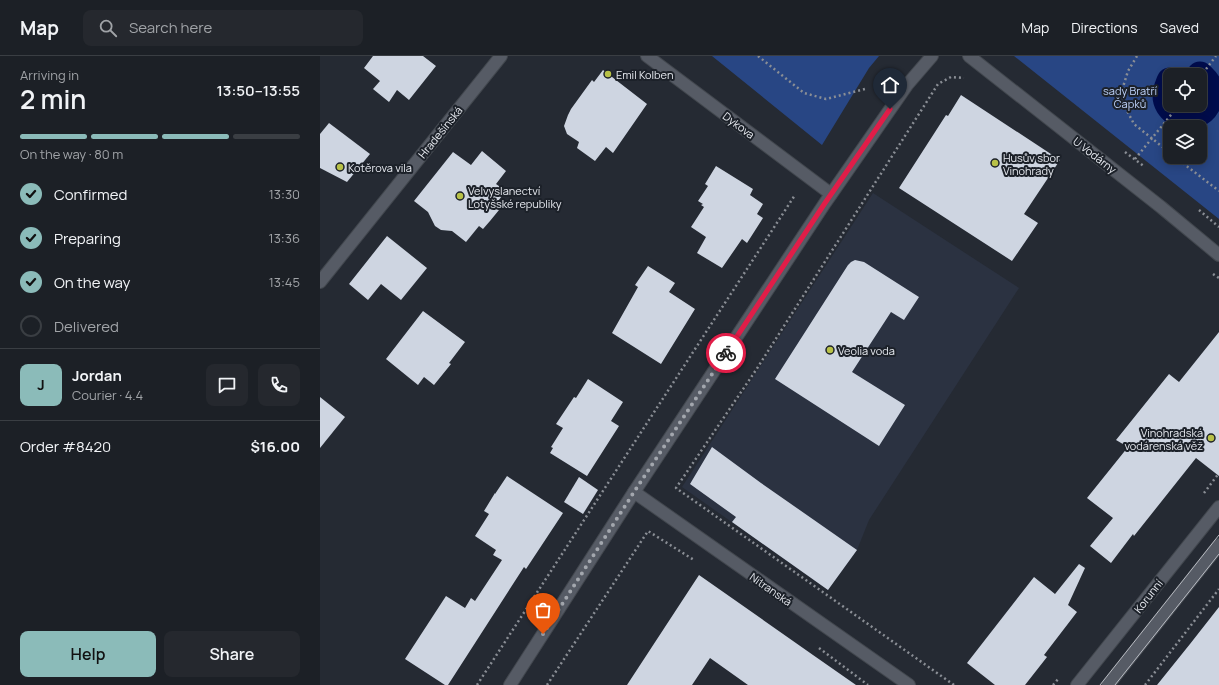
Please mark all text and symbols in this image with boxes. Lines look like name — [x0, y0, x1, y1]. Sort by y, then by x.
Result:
search box — [83, 10, 363, 46]
text: Map — [20, 15, 59, 41]
icon: search — [97, 17, 119, 39]
text: Search here — [129, 17, 212, 38]
text: Map — [1021, 18, 1049, 37]
text: Directions — [1071, 18, 1138, 37]
text: Saved — [1160, 18, 1199, 37]
text: Arriving in — [20, 66, 79, 84]
place label: Emil Kolben — [616, 67, 673, 82]
pin — [873, 68, 907, 109]
map controls — [1163, 68, 1207, 164]
button: locate — [1163, 68, 1207, 112]
marker: Emil Kolben — [603, 69, 613, 79]
icon: home — [879, 74, 901, 96]
text: 13:50–13:55 — [217, 80, 300, 101]
text: 2 min — [20, 81, 86, 117]
park label: sady Bratří Čapků — [1103, 83, 1157, 111]
street label: Hradešínská — [414, 103, 466, 161]
street label: Dykova — [720, 108, 758, 142]
button: layers — [1163, 120, 1207, 164]
street label: U Vodárny — [1070, 133, 1120, 177]
text: On the way · 80 m — [20, 145, 123, 163]
place label: Husův sbor Vinohrady — [1003, 150, 1060, 178]
marker: Husův sbor Vinohrady — [990, 158, 1000, 168]
place label: Kotěrova vila — [348, 160, 412, 175]
marker: Kotěrova vila — [335, 162, 345, 172]
icon: check — [20, 183, 42, 205]
place label: Velvyslanectví Lotyšské republiky — [468, 183, 562, 211]
text: Confirmed — [54, 184, 127, 205]
text: 13:30 — [269, 185, 300, 203]
marker: Velvyslanectví Lotyšské republiky — [455, 191, 465, 201]
icon: check — [20, 227, 42, 249]
text: Preparing — [54, 228, 121, 249]
text: 13:36 — [269, 229, 300, 247]
icon: check — [20, 271, 42, 293]
text: On the way — [54, 272, 130, 293]
text: 13:45 — [269, 273, 300, 291]
text: Delivered — [54, 316, 119, 337]
courier — [706, 333, 746, 373]
icon: bike — [715, 342, 737, 364]
place label: Veolia voda — [838, 343, 895, 358]
marker: Veolia voda — [825, 345, 835, 355]
button: chat — [206, 364, 248, 406]
button: phone — [258, 364, 300, 406]
text: Jordan — [72, 365, 122, 386]
text: J — [37, 374, 45, 395]
text: Courier · 4.4 — [72, 386, 143, 404]
place label: Vinohradská vodárenská věž — [1124, 425, 1203, 453]
marker: Vinohradská vodárenská věž — [1206, 433, 1216, 443]
text: Order #8420 — [20, 436, 111, 457]
text: $16.00 — [250, 436, 300, 457]
street label: Nitranská — [747, 569, 795, 609]
street label: Korunní — [1130, 576, 1166, 616]
pin — [526, 593, 560, 634]
icon: bag — [532, 599, 554, 621]
button: Help — [20, 631, 156, 677]
button: Share — [164, 631, 300, 677]

